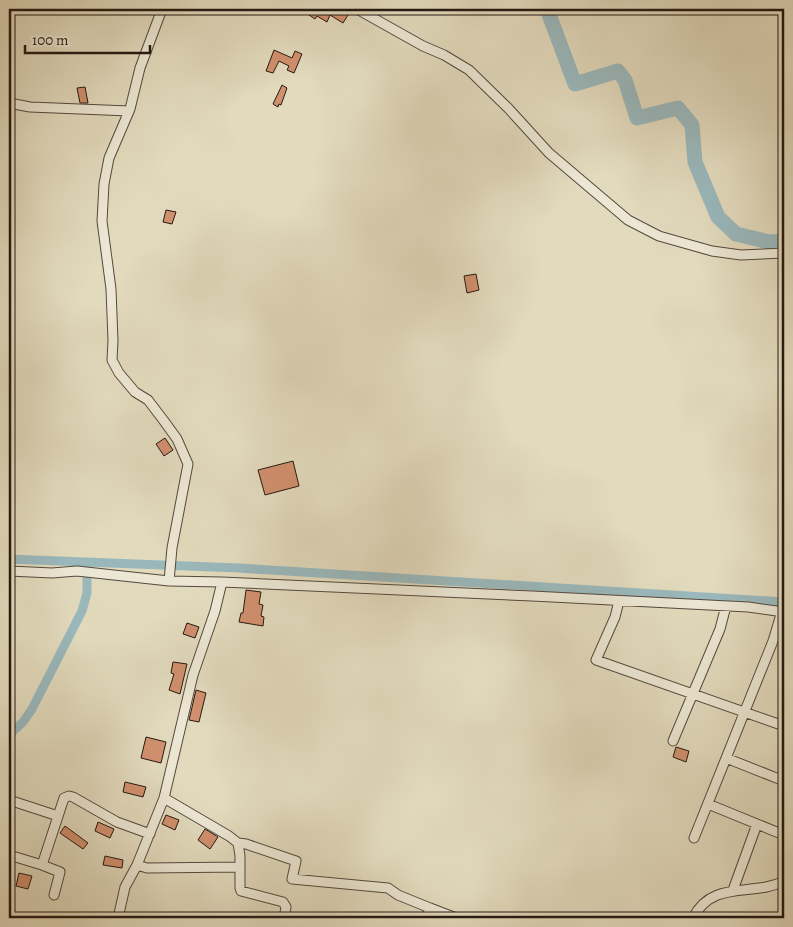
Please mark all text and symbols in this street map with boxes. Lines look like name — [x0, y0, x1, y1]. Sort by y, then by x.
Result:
scale bar — [25, 22, 150, 54]
text: 100 m — [32, 30, 69, 50]

